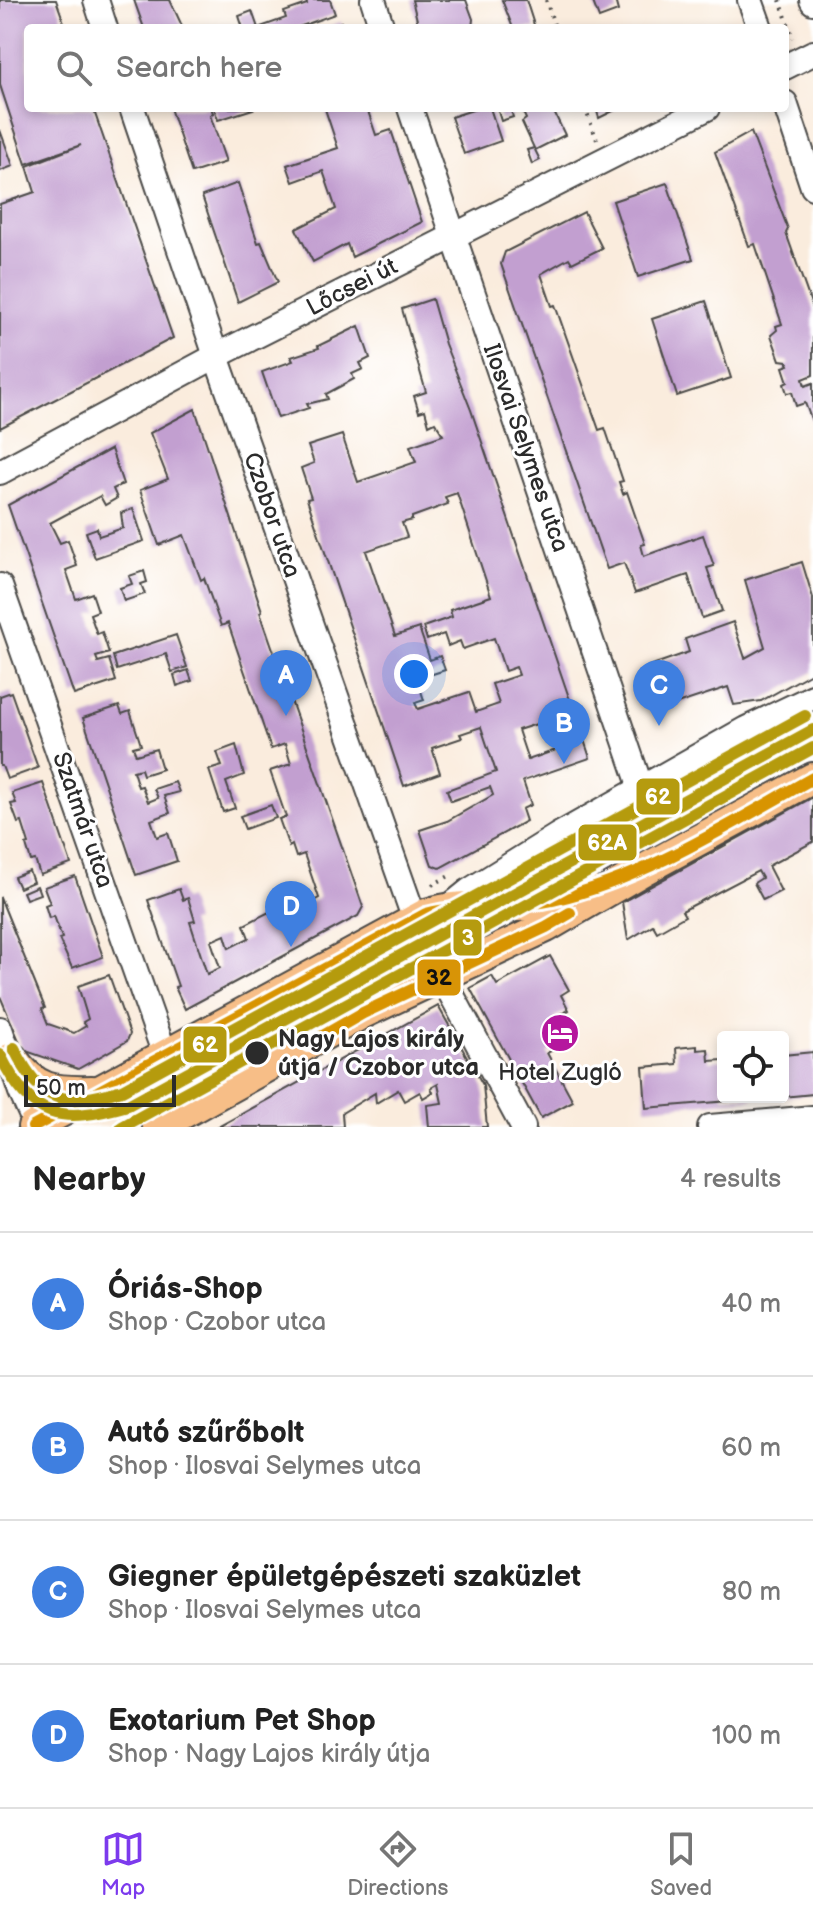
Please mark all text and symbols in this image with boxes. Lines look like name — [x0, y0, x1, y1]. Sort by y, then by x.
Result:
search box — [24, 24, 789, 112]
icon: search — [52, 46, 96, 90]
text: Search here — [116, 50, 282, 86]
street label: Lőcsei út — [302, 252, 403, 322]
street label: Ilosvai Selymes utca — [477, 340, 575, 556]
street label: Czobor utca — [237, 449, 307, 581]
pin: A — [260, 650, 312, 716]
your location — [394, 654, 434, 694]
pin: C — [633, 660, 685, 726]
pin: B — [538, 698, 590, 764]
street label: Szatmár utca — [46, 748, 120, 892]
line badge: 62 — [635, 777, 681, 816]
text: 62 — [645, 784, 671, 811]
line badge: 62A — [577, 823, 638, 862]
text: 62A — [587, 830, 628, 857]
pin: D — [265, 881, 317, 947]
line badge: 3 — [452, 918, 483, 957]
text: 3 — [462, 925, 475, 952]
line badge: 32 — [416, 958, 462, 997]
text: 32 — [426, 965, 452, 992]
hotel icon: Hotel Zugló — [539, 1012, 581, 1054]
line badge: 62 — [182, 1025, 228, 1064]
place label: Nagy Lajos király útja / Czobor utca — [278, 1025, 479, 1082]
map controls — [717, 1031, 789, 1103]
button: locate — [717, 1031, 789, 1103]
text: 62 — [192, 1032, 218, 1059]
marker: Nagy Lajos király útja / Czobor utca — [243, 1039, 271, 1067]
place label: Hotel Zugló — [498, 1058, 622, 1087]
scale bar — [24, 1071, 176, 1107]
text: 50 m — [36, 1075, 86, 1102]
text: Nearby — [32, 1159, 146, 1200]
text: 4 results — [680, 1164, 781, 1195]
text: Óriás-Shop — [108, 1271, 263, 1307]
text: A — [50, 1289, 66, 1320]
text: 40 m — [721, 1289, 781, 1320]
text: Shop · Czobor utca — [108, 1307, 326, 1338]
text: Autó szűrőbolt — [108, 1415, 304, 1451]
text: B — [49, 1433, 67, 1464]
text: 60 m — [721, 1433, 781, 1464]
text: Shop · Ilosvai Selymes utca — [108, 1451, 421, 1482]
text: Giegner épületgépészeti szaküzlet — [108, 1559, 581, 1595]
text: C — [49, 1577, 67, 1608]
text: 80 m — [722, 1577, 781, 1608]
text: Shop · Ilosvai Selymes utca — [108, 1595, 421, 1626]
text: Exotarium Pet Shop — [108, 1703, 376, 1739]
text: D — [49, 1721, 67, 1752]
text: 100 m — [712, 1721, 781, 1752]
text: Shop · Nagy Lajos király útja — [108, 1739, 430, 1770]
tab: Map — [101, 1827, 145, 1902]
tab: Directions — [347, 1827, 448, 1902]
tab: Saved — [650, 1827, 712, 1902]

